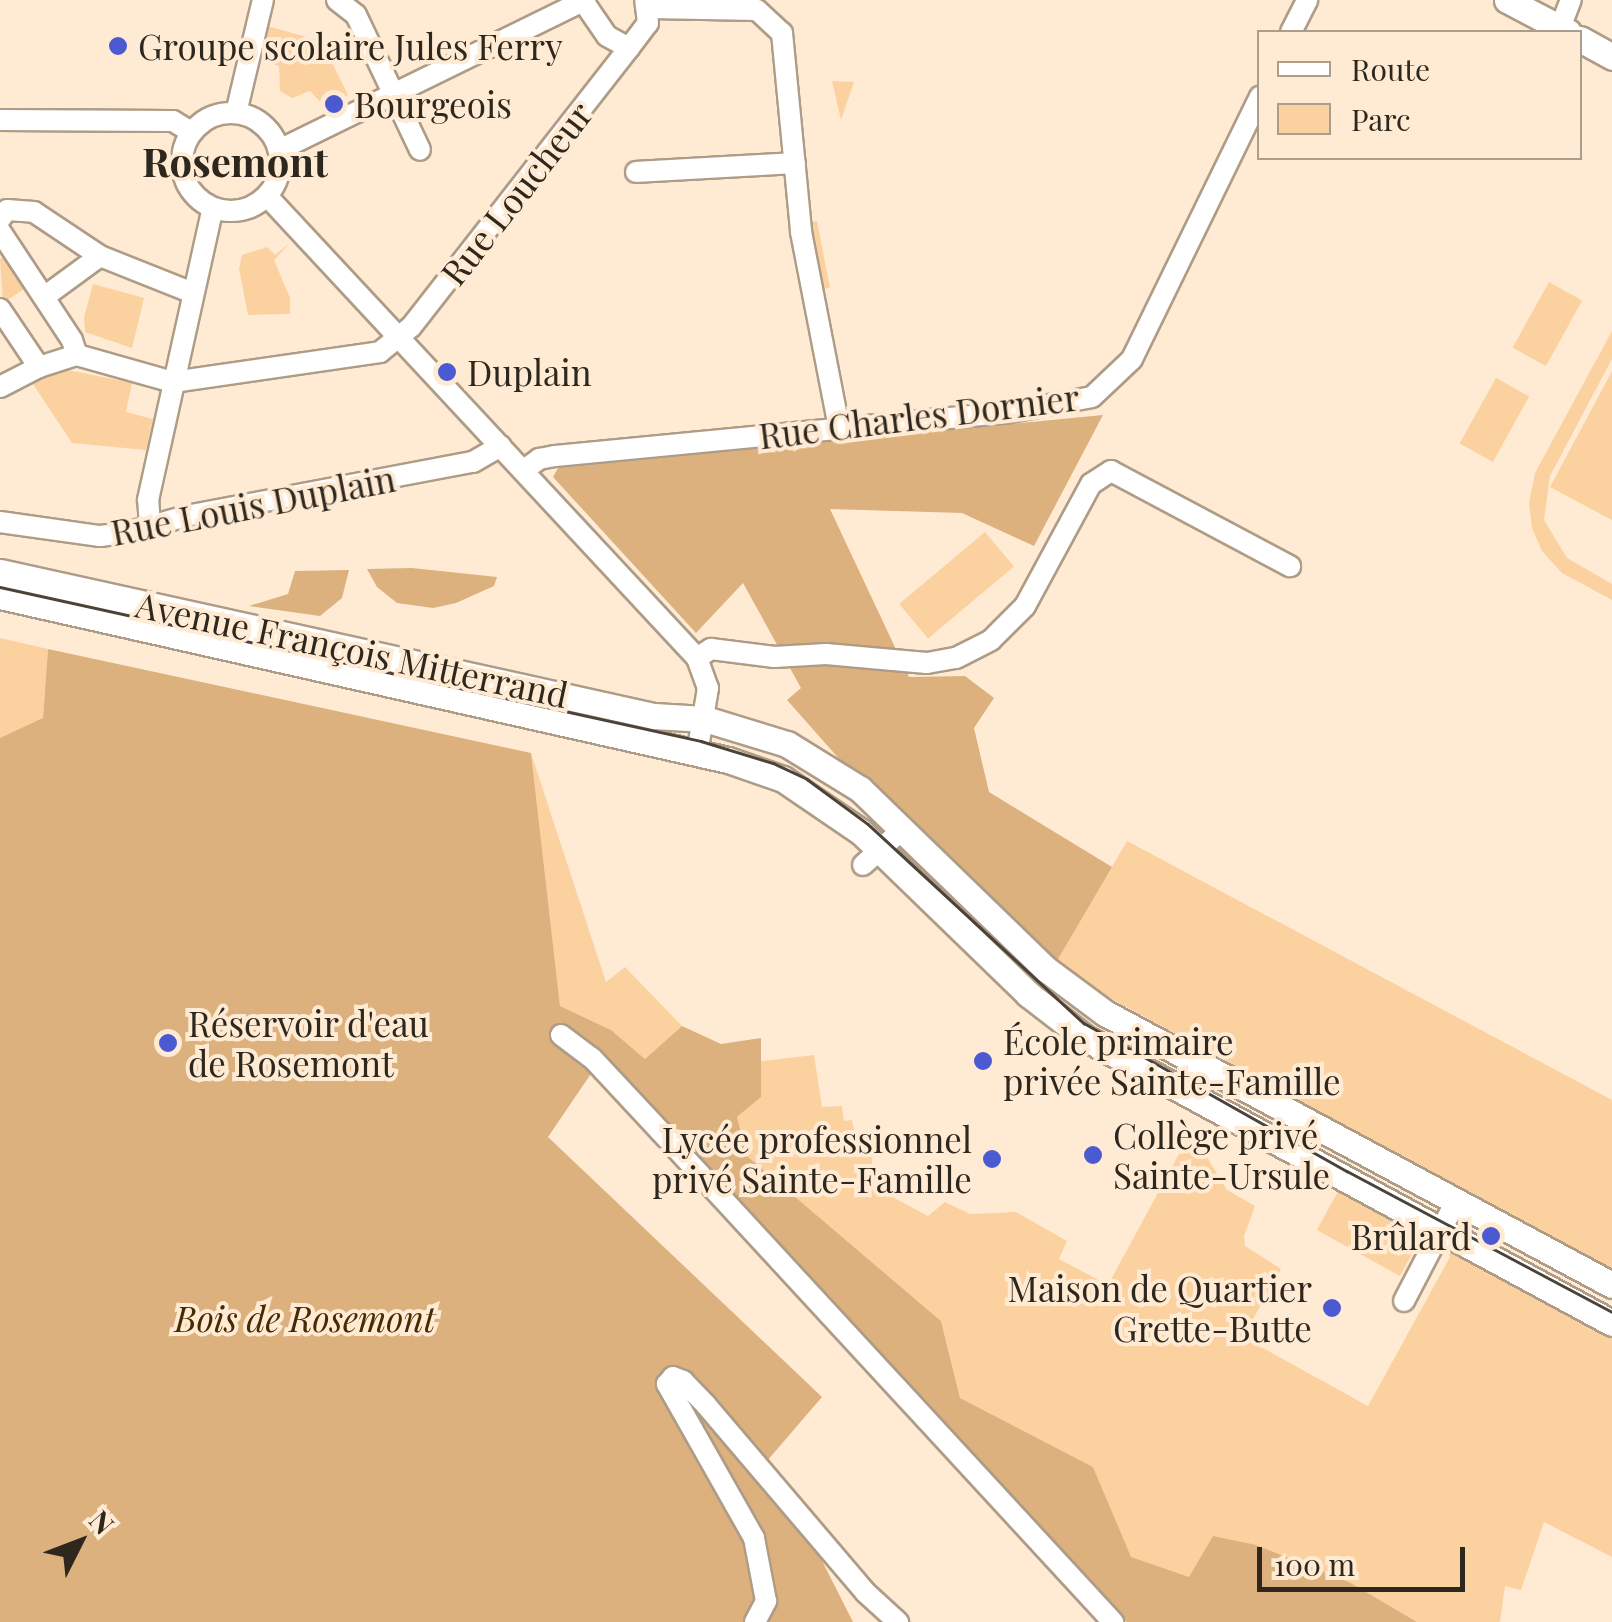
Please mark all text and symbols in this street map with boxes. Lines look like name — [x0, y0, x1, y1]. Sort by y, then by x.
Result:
place label: Groupe scolaire Jules Ferry — [138, 25, 563, 67]
legend — [1257, 30, 1582, 160]
marker: Groupe scolaire Jules Ferry — [107, 35, 129, 57]
text: Route — [1351, 49, 1430, 89]
place label: Bourgeois — [354, 83, 512, 125]
marker: Bourgeois — [323, 93, 345, 115]
street label: Rue Loucheur — [431, 93, 601, 293]
text: Parc — [1351, 99, 1411, 139]
district label: Rosemont — [142, 137, 328, 185]
place label: Duplain — [467, 351, 592, 393]
marker: Duplain — [436, 361, 458, 383]
street label: Rue Charles Dornier — [756, 375, 1082, 457]
street label: Rue Louis Duplain — [107, 457, 399, 553]
street label: Avenue François Mitterrand — [132, 583, 572, 715]
place label: Réservoir d'eau de Rosemont — [188, 1002, 430, 1084]
place label: École primaire privée Sainte-Famille — [1003, 1020, 1341, 1102]
marker: Réservoir d'eau de Rosemont — [157, 1032, 179, 1054]
marker: École primaire privée Sainte-Famille — [972, 1050, 994, 1072]
place label: Collège privé Sainte-Ursule — [1113, 1114, 1330, 1196]
place label: Lycée professionnel privé Sainte-Famille — [652, 1118, 972, 1200]
marker: Collège privé Sainte-Ursule — [1082, 1144, 1104, 1166]
marker: Lycée professionnel privé Sainte-Famille — [981, 1148, 1003, 1170]
place label: Brûlard — [1351, 1215, 1471, 1257]
marker: Brûlard — [1480, 1225, 1502, 1247]
place label: Maison de Quartier Grette-Butte — [1008, 1267, 1312, 1349]
park label: Bois de Rosemont — [175, 1297, 435, 1339]
marker: Maison de Quartier Grette-Butte — [1321, 1297, 1343, 1319]
north arrow — [30, 1492, 130, 1592]
text: N — [82, 1502, 123, 1541]
scale bar — [1262, 1527, 1470, 1589]
text: 100 m — [1274, 1544, 1355, 1584]

